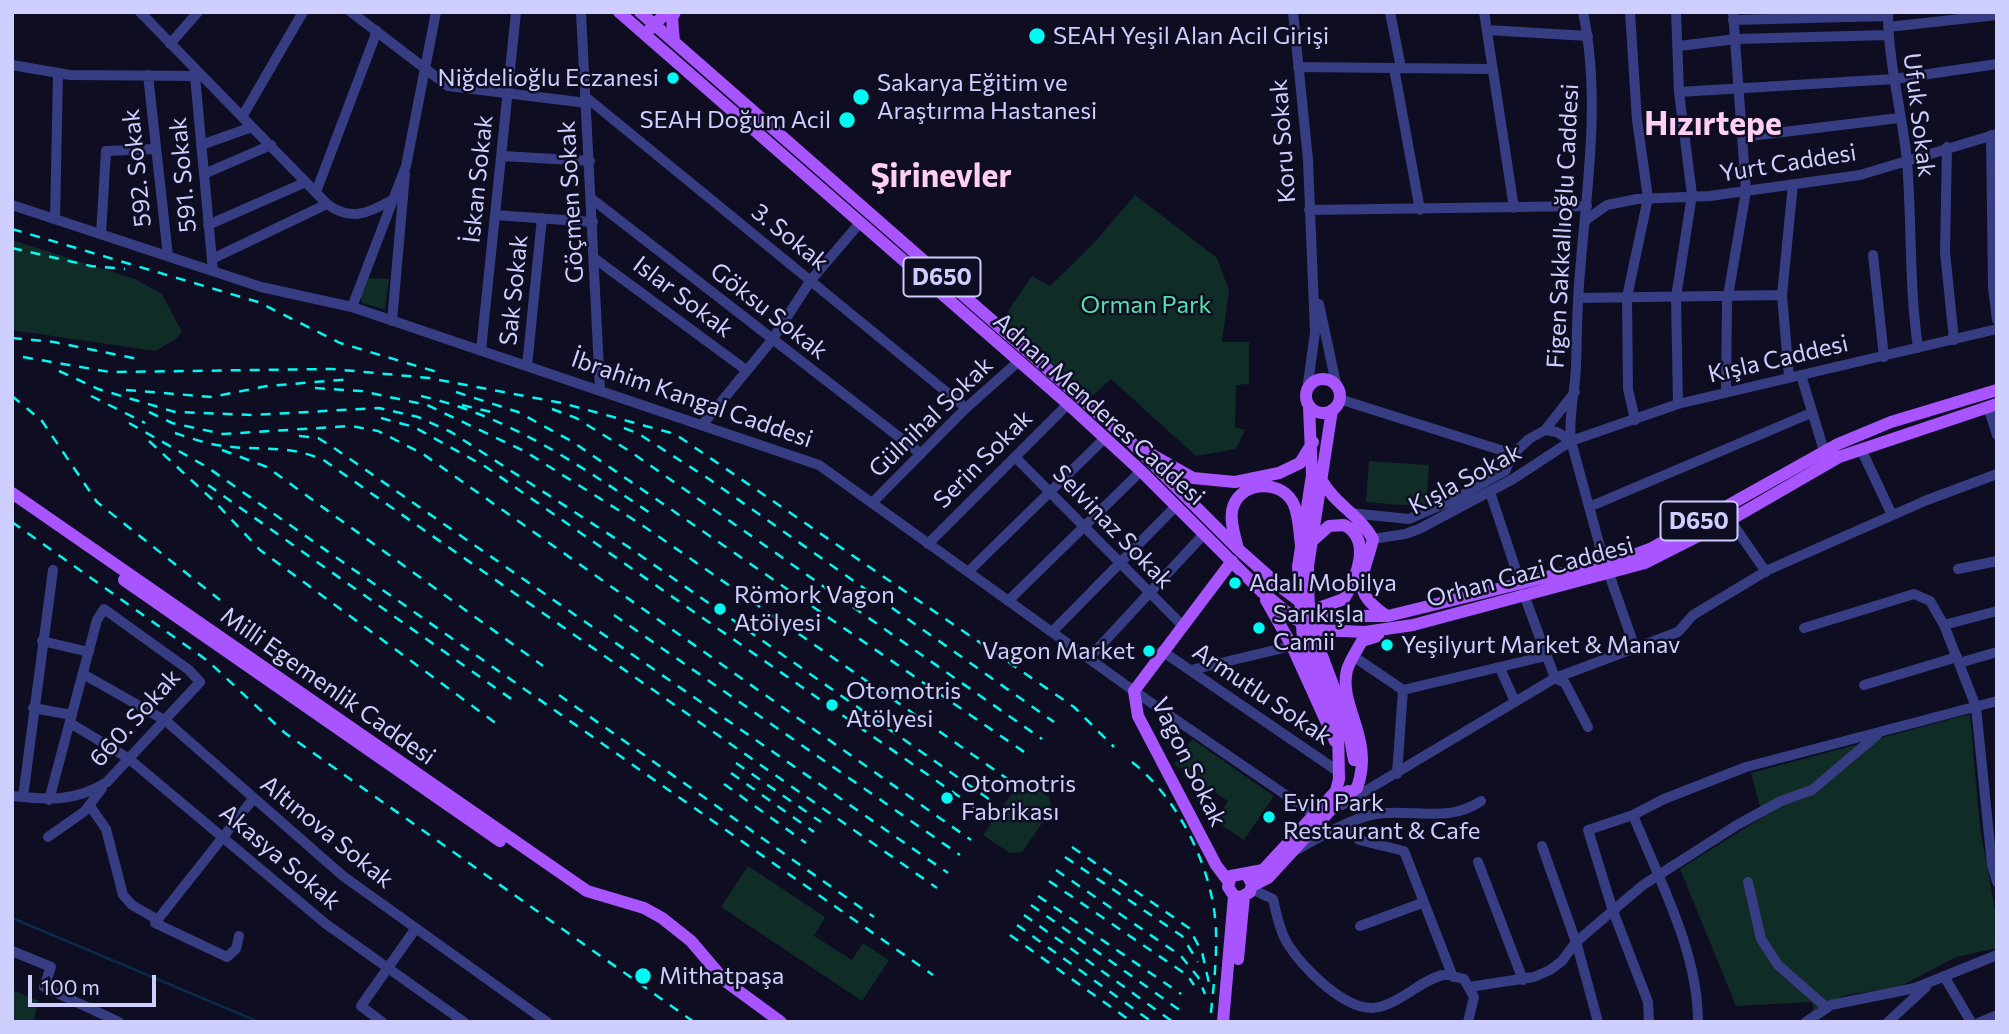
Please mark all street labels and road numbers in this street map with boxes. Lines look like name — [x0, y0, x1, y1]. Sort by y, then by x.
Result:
street label: Ufuk Sokak — [1897, 51, 1941, 179]
street label: Koru Sokak — [1264, 78, 1302, 204]
street label: Figen Sakkallıoğlu Caddesi — [1541, 83, 1585, 369]
street label: 592. Sokak — [116, 107, 158, 229]
street label: İskan Sokak — [457, 114, 499, 244]
street label: 591. Sokak — [164, 116, 202, 234]
street label: Göçmen Sokak — [552, 120, 590, 284]
street label: Yurt Caddesi — [1718, 138, 1858, 188]
street label: 3. Sokak — [746, 197, 834, 277]
street label: Sak Sokak — [494, 233, 534, 347]
street label: Islar Sokak — [627, 250, 739, 344]
street label: Göksu Sokak — [705, 256, 833, 366]
road number: D650 — [904, 258, 981, 296]
street label: Adnan Menderes Caddesi — [987, 307, 1211, 511]
street label: Kışla Caddesi — [1705, 329, 1851, 389]
street label: İbrahim Kangal Caddesi — [568, 344, 816, 454]
street label: Gülnihal Sokak — [863, 351, 999, 483]
street label: Serin Sokak — [928, 404, 1038, 514]
street label: Kışla Sokak — [1404, 437, 1526, 521]
street label: Selvinaz Sokak — [1047, 459, 1179, 595]
road number: D650 — [1660, 502, 1738, 540]
street label: Orhan Gazi Caddesi — [1423, 531, 1637, 613]
street label: Milli Egemenlik Caddesi — [215, 601, 441, 771]
street label: Armutlu Sokak — [1187, 637, 1337, 751]
street label: 660. Sokak — [84, 663, 186, 773]
street label: Vagon Sokak — [1145, 693, 1233, 831]
street label: Altınova Sokak — [255, 770, 399, 894]
street label: Akasya Sokak — [214, 798, 346, 916]

